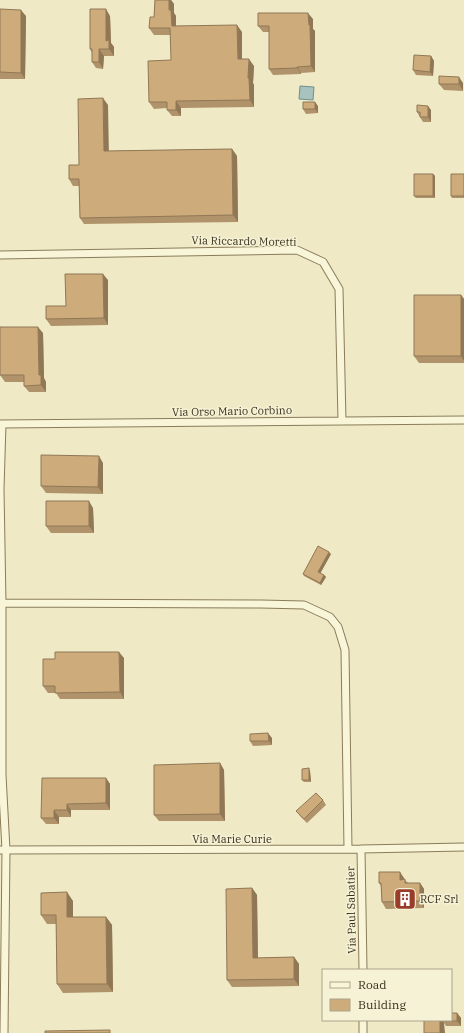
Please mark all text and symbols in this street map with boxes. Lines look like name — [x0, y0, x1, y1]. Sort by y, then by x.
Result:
street label: Via Riccardo Moretti — [191, 233, 297, 249]
street label: Via Orso Mario Corbino — [172, 403, 292, 419]
street label: Via Marie Curie — [192, 832, 272, 846]
street label: Via Paul Sabatier — [343, 866, 359, 954]
building icon: RCF Srl — [392, 886, 418, 912]
place label: RCF Srl — [420, 892, 459, 906]
legend — [322, 969, 452, 1021]
text: Road — [358, 977, 387, 992]
text: Building — [358, 997, 406, 1012]

